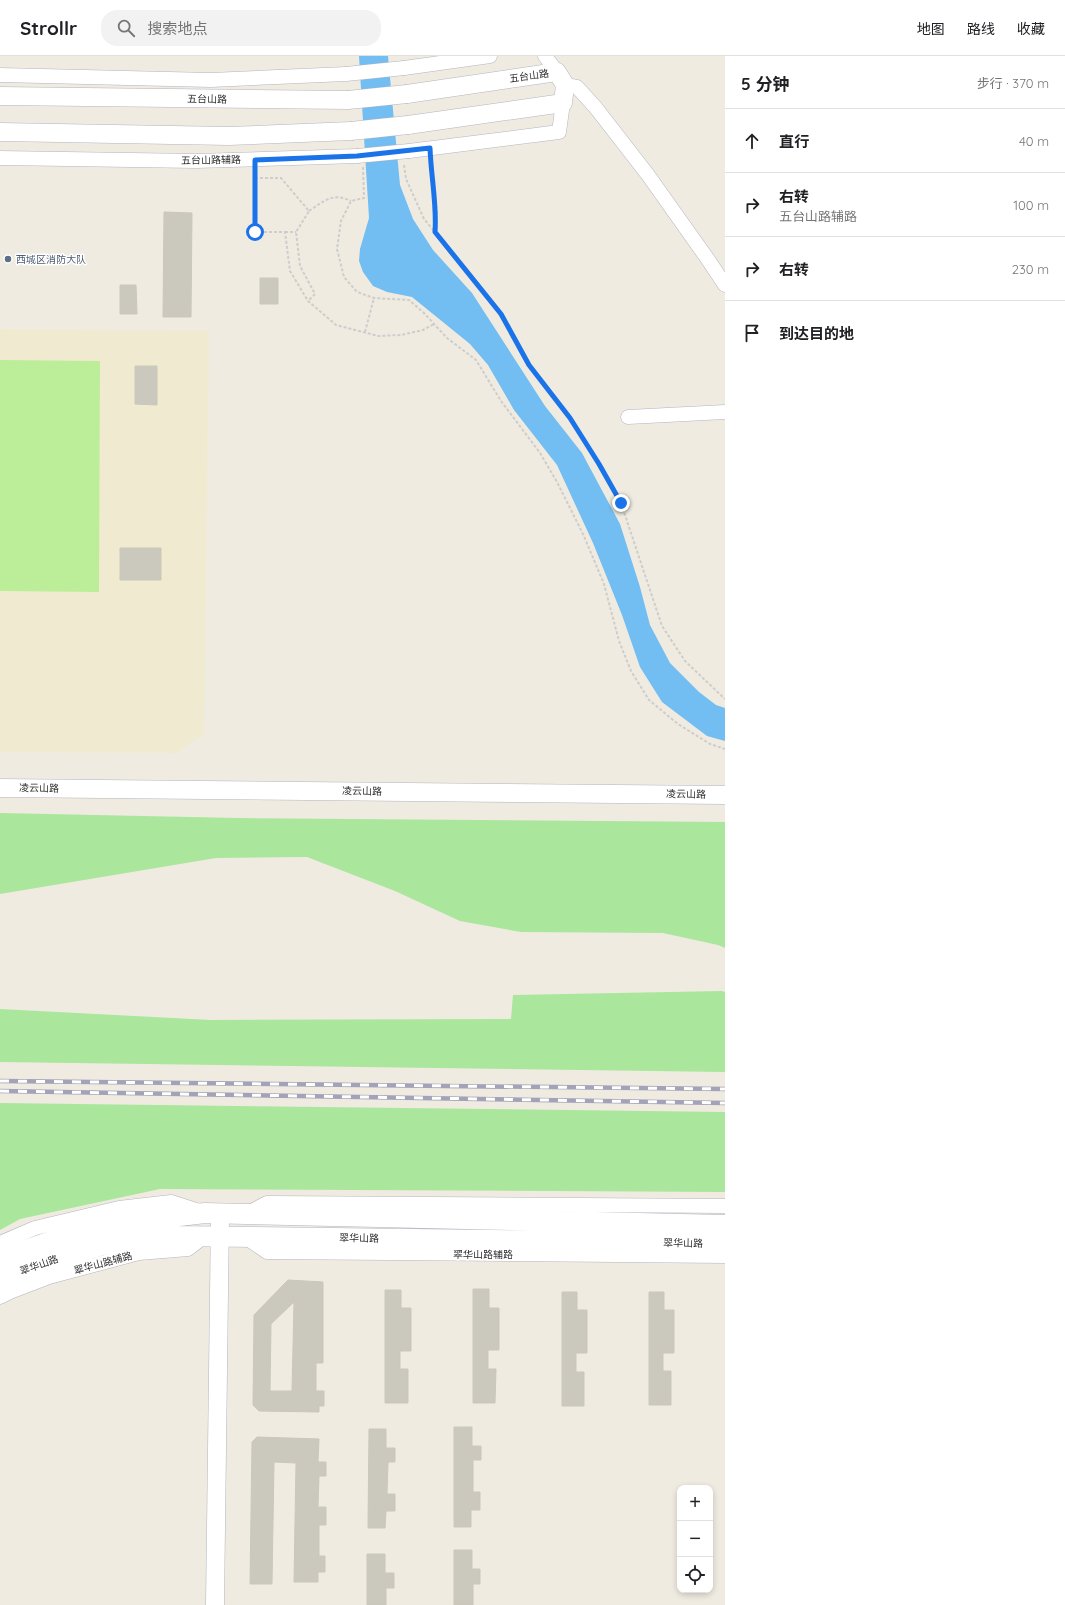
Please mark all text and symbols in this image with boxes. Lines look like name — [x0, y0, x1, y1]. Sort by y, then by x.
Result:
search box — [101, 10, 381, 46]
text: Strollr — [20, 16, 77, 40]
icon: search — [115, 17, 137, 39]
text: 搜索地点 — [147, 19, 207, 38]
text: 地图 — [917, 20, 945, 38]
text: 路线 — [967, 20, 995, 38]
text: 收藏 — [1017, 20, 1045, 38]
street label: 五台山路 — [508, 67, 550, 85]
text: 5 分钟 — [741, 73, 790, 94]
text: 步行 · 370 m — [977, 75, 1049, 91]
street label: 五台山路 — [187, 92, 227, 106]
icon: ahead — [741, 130, 763, 152]
text: 直行 — [779, 132, 809, 151]
text: 40 m — [1019, 133, 1049, 149]
street label: 五台山路辅路 — [181, 153, 241, 167]
text: 右转 — [779, 187, 809, 206]
icon: right — [741, 194, 763, 216]
text: 100 m — [1013, 197, 1049, 213]
text: 五台山路辅路 — [779, 208, 857, 224]
route start — [246, 223, 264, 241]
place label: 西城区消防大队 — [16, 253, 86, 266]
marker: 西城区消防大队 — [3, 254, 13, 264]
icon: right — [741, 258, 763, 280]
text: 右转 — [779, 260, 809, 279]
text: 230 m — [1012, 261, 1049, 277]
icon: arrive — [741, 322, 763, 344]
text: 到达目的地 — [779, 324, 854, 343]
route end — [612, 494, 630, 512]
street label: 凌云山路 — [19, 781, 59, 795]
street label: 凌云山路 — [342, 784, 382, 798]
street label: 凌云山路 — [666, 787, 706, 801]
street label: 翠华山路 — [339, 1231, 379, 1245]
street label: 翠华山路 — [663, 1236, 703, 1250]
street label: 翠华山路辅路 — [453, 1248, 513, 1261]
street label: 翠华山路辅路 — [72, 1249, 134, 1277]
street label: 翠华山路 — [18, 1252, 60, 1278]
map controls — [677, 1485, 713, 1593]
button: + — [677, 1485, 713, 1521]
button: − — [677, 1521, 713, 1557]
button: locate — [677, 1557, 713, 1593]

